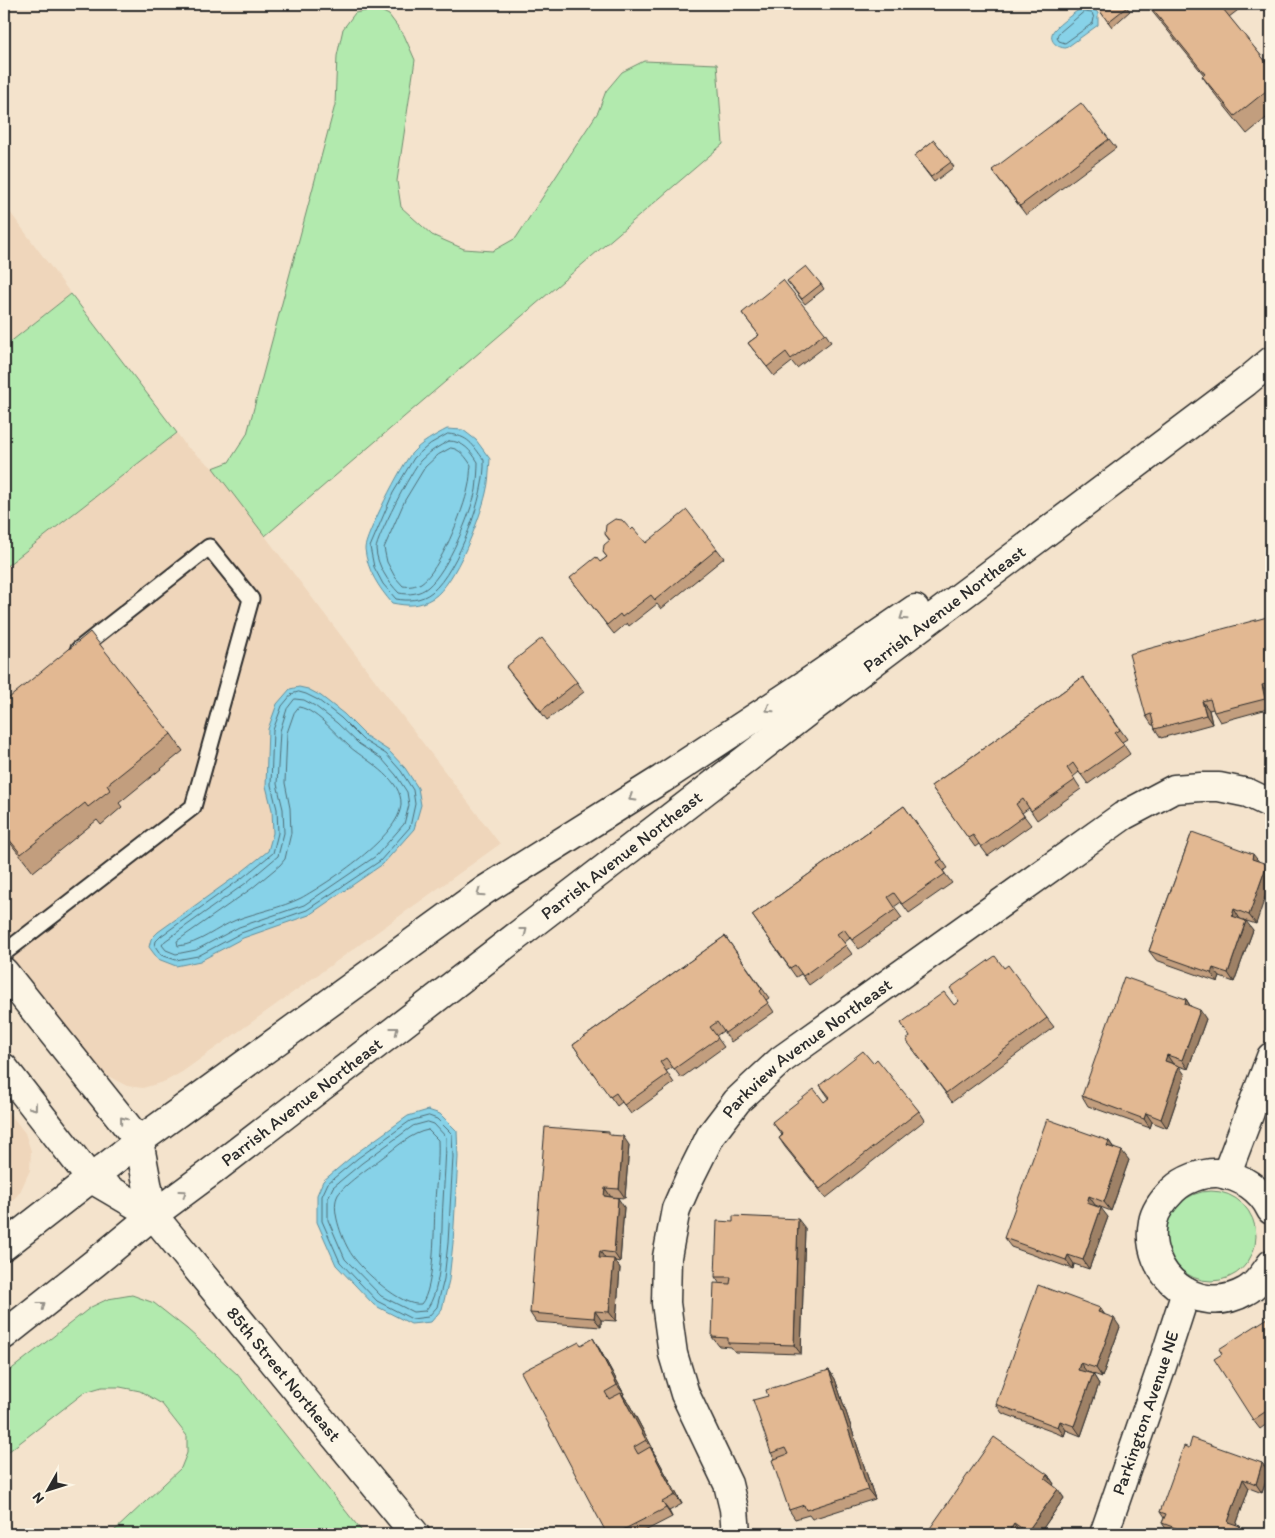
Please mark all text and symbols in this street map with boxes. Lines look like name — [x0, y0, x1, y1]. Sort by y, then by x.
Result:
street label: Parrish Avenue Northeast — [858, 540, 1030, 677]
one-way arrow — [899, 611, 909, 620]
one-way arrow — [765, 703, 774, 712]
street label: Parrish Avenue Northeast — [536, 786, 707, 924]
one-way arrow — [629, 791, 638, 801]
one-way arrow — [476, 887, 486, 896]
one-way arrow — [518, 928, 527, 936]
street label: Parkview Avenue Northeast — [717, 973, 896, 1122]
one-way arrow — [389, 1027, 399, 1036]
street label: Parrish Avenue Northeast — [217, 1033, 387, 1171]
one-way arrow — [28, 1101, 36, 1110]
one-way arrow — [119, 1117, 128, 1126]
one-way arrow — [177, 1190, 187, 1199]
one-way arrow — [36, 1302, 45, 1310]
street label: 85th Street Northeast — [222, 1302, 346, 1446]
street label: Parkington Avenue NE — [1107, 1328, 1184, 1498]
north arrow — [22, 1466, 72, 1516]
text: N — [29, 1489, 48, 1507]

